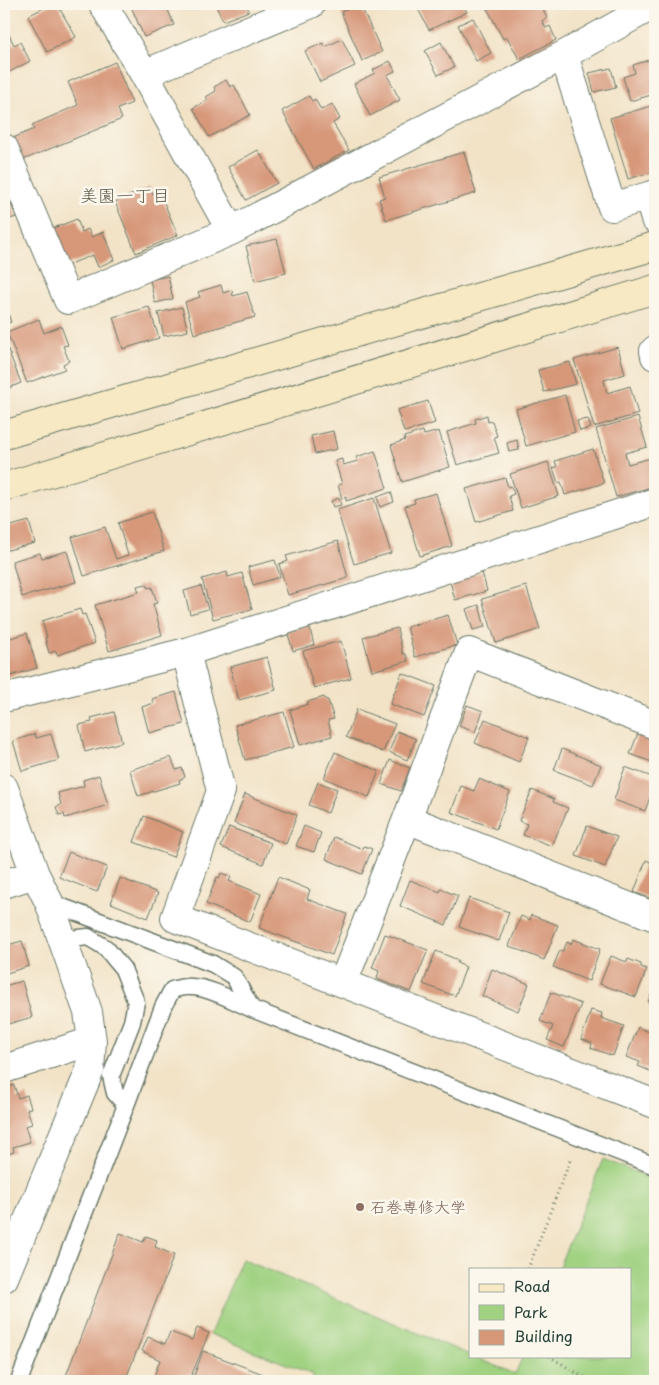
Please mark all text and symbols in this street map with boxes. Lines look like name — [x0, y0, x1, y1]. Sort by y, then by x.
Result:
district label: 美園一丁目 — [80, 181, 170, 208]
place label: 石巻専修大学 — [370, 1194, 466, 1218]
marker: 石巻専修大学 — [354, 1201, 366, 1213]
legend — [469, 1268, 632, 1358]
text: Road — [514, 1274, 550, 1297]
text: Park — [514, 1300, 548, 1323]
text: Building — [514, 1324, 573, 1347]

